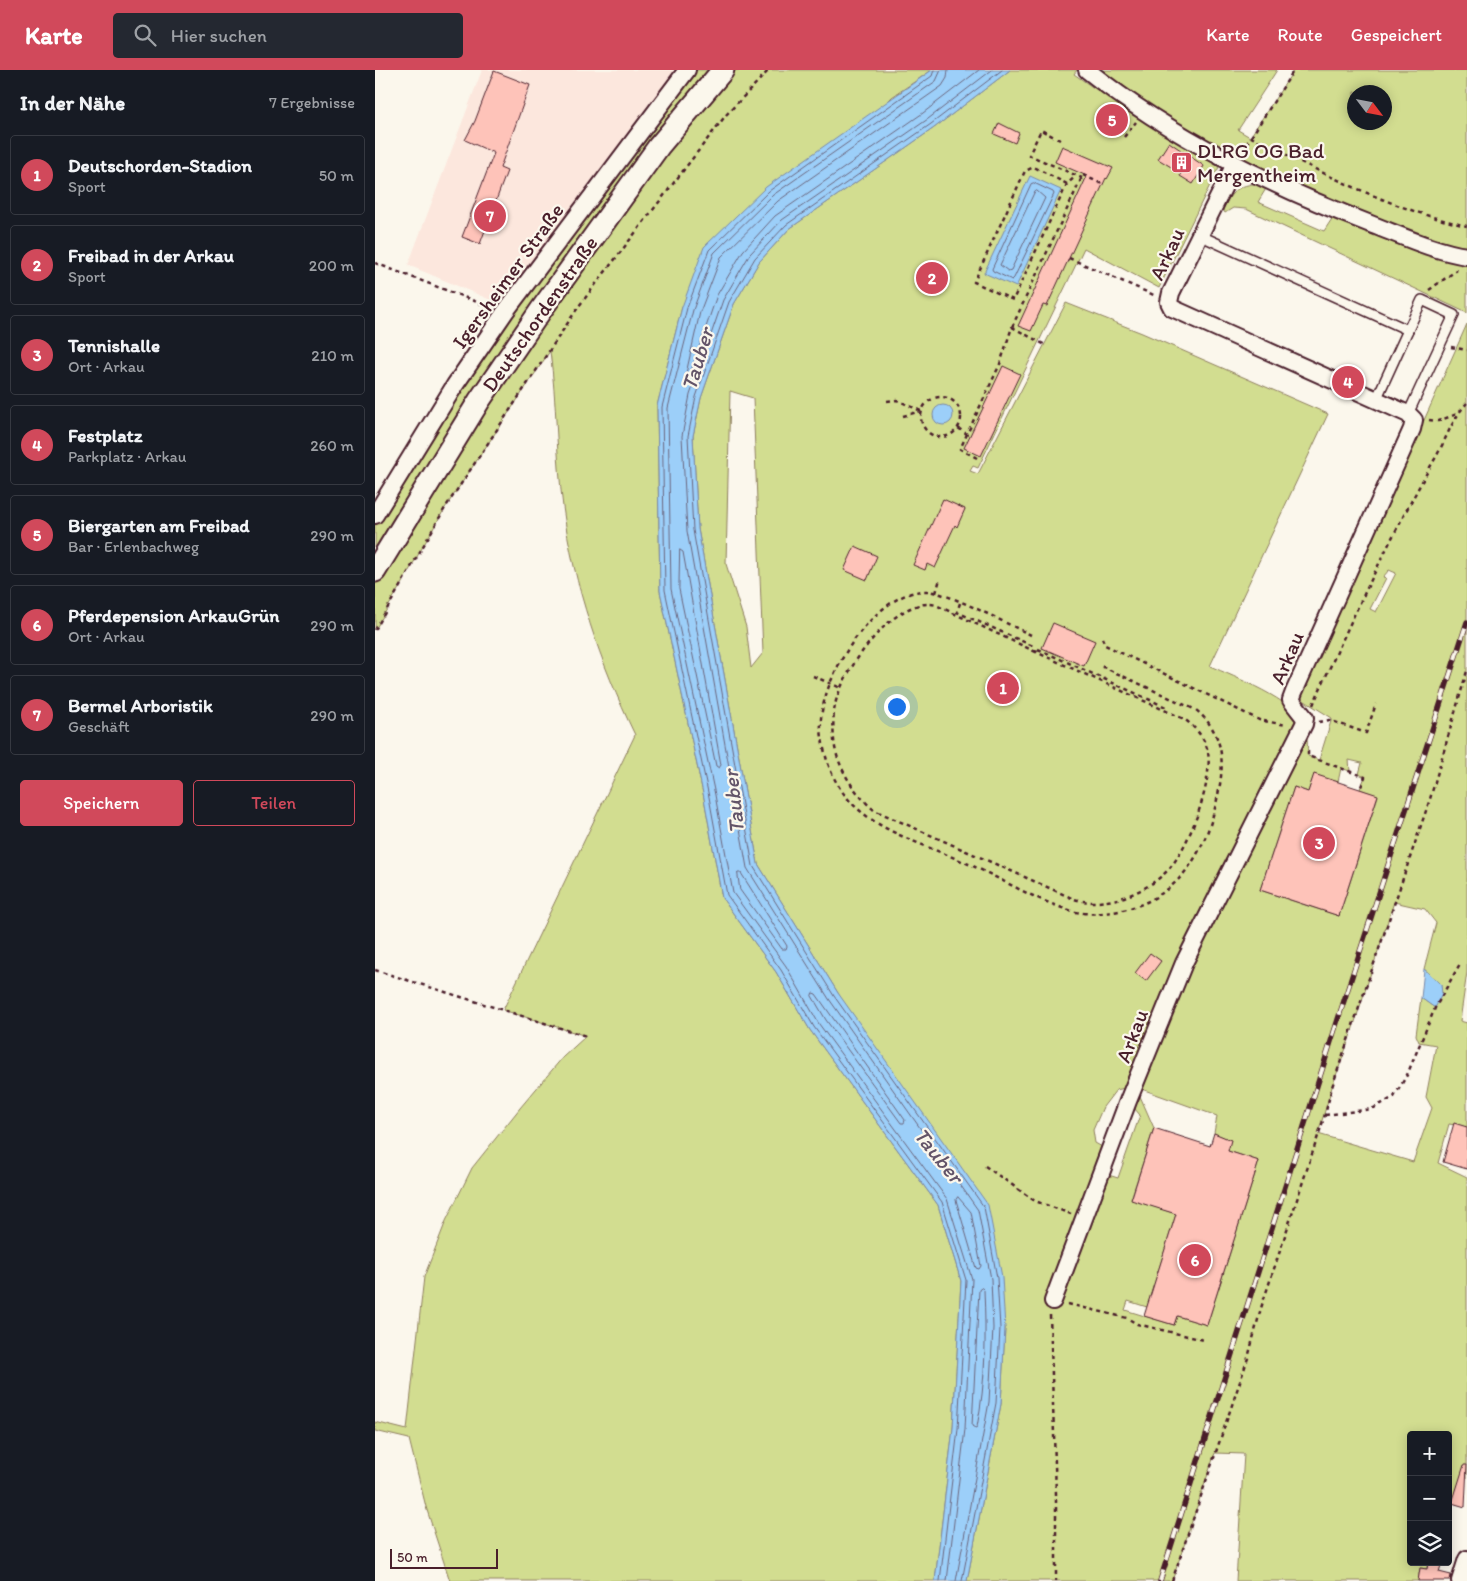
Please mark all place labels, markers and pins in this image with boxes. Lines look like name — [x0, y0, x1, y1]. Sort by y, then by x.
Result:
pin: 5 — [1096, 101, 1128, 139]
place label: DLRG OG Bad Mergentheim — [1197, 138, 1325, 187]
building icon: DLRG OG Bad Mergentheim — [1169, 151, 1193, 175]
pin: 7 — [474, 197, 506, 235]
pin: 2 — [916, 259, 948, 297]
pin: 4 — [1332, 363, 1364, 401]
pin: 1 — [987, 669, 1019, 707]
pin: 3 — [1303, 824, 1335, 862]
pin: 6 — [1179, 1241, 1211, 1279]

